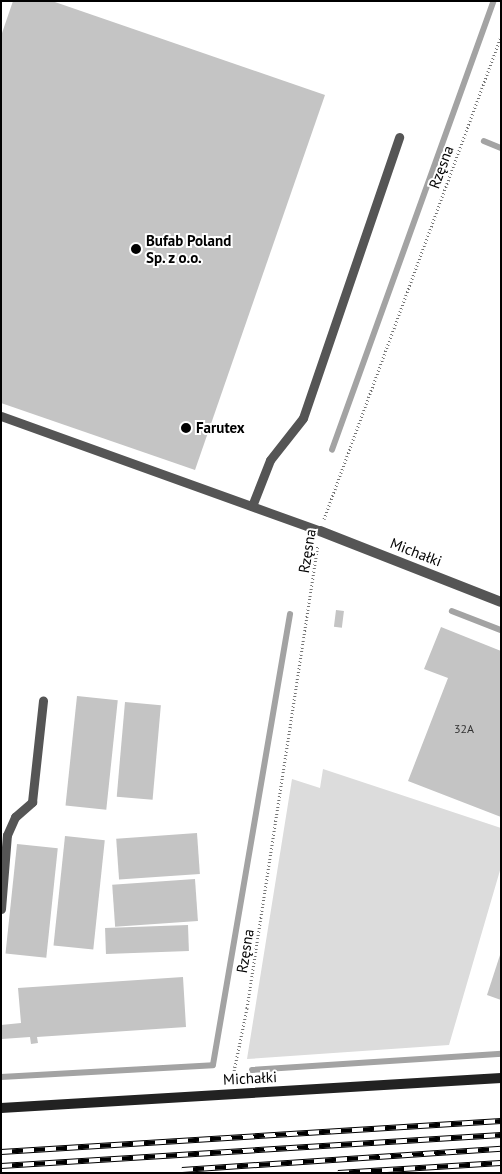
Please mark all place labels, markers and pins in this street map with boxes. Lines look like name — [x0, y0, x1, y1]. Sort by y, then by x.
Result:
place label: Bufab Poland Sp. z o.o. — [146, 231, 231, 266]
marker: Bufab Poland Sp. z o.o. — [130, 243, 142, 255]
place label: Farutex — [196, 419, 245, 437]
marker: Farutex — [180, 422, 192, 434]

